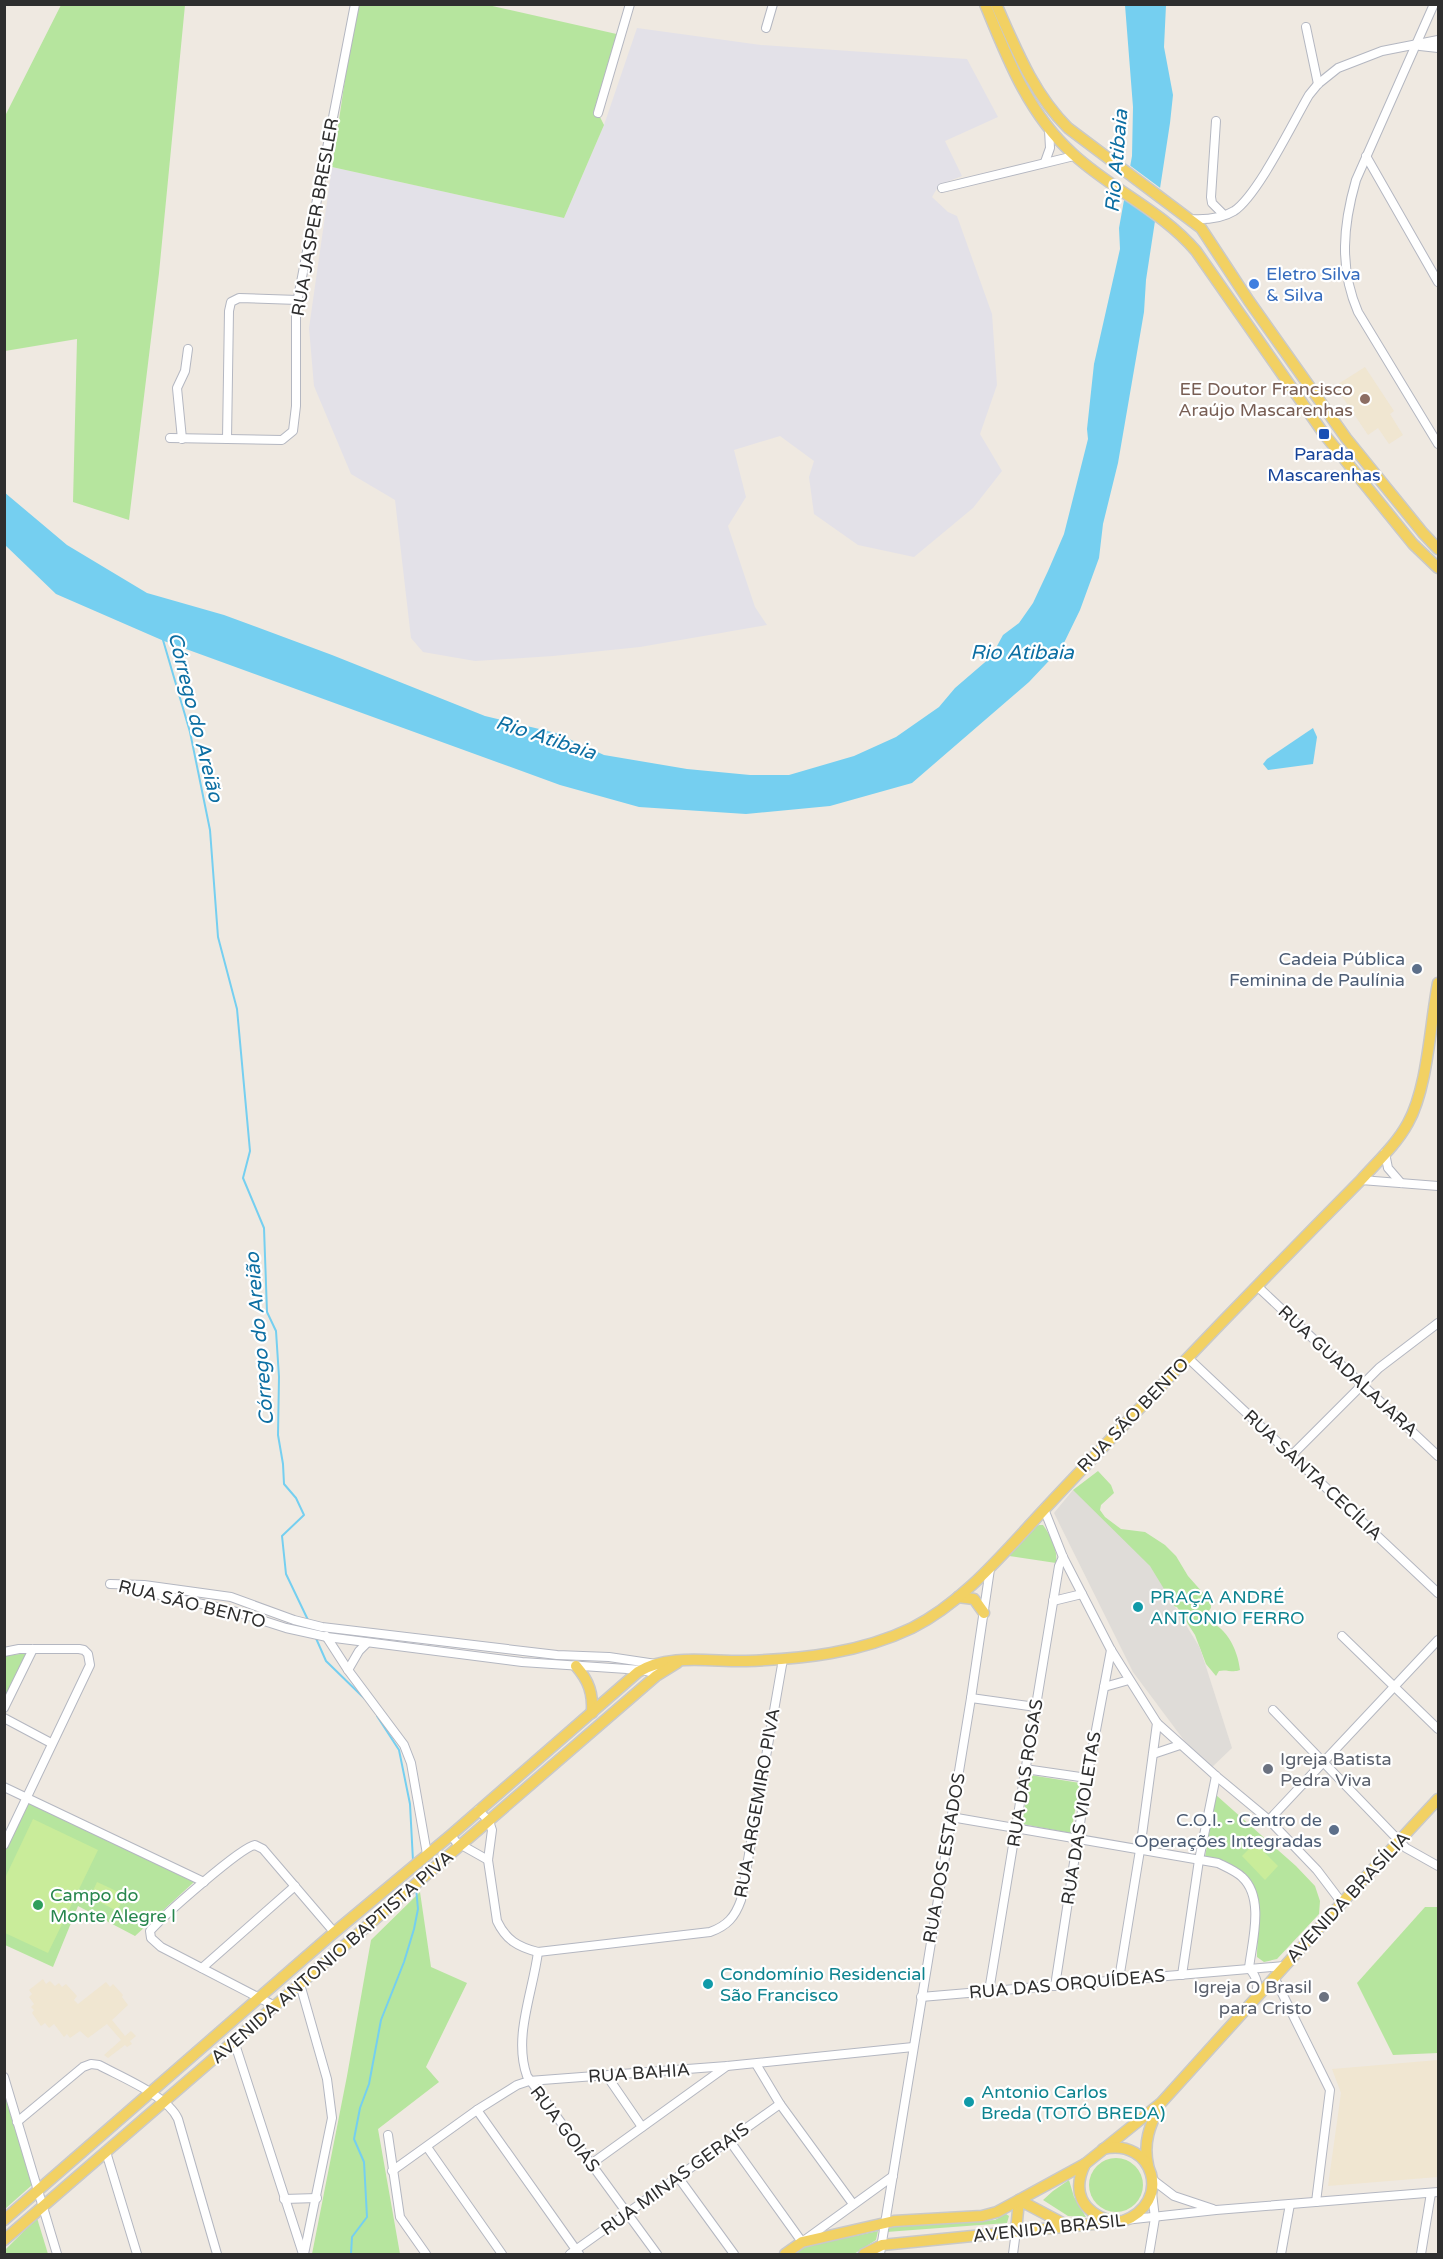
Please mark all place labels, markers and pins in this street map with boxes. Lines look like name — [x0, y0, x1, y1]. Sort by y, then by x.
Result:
place label: Eletro Silva & Silva — [1266, 263, 1361, 306]
marker: Eletro Silva & Silva — [1247, 277, 1261, 291]
place label: EE Doutor Francisco Araújo Mascarenhas — [1178, 378, 1353, 421]
marker: EE Doutor Francisco Araújo Mascarenhas — [1358, 392, 1372, 406]
marker: Parada Mascarenhas — [1317, 427, 1331, 441]
place label: Parada Mascarenhas — [1267, 443, 1381, 486]
place label: Cadeia Pública Feminina de Paulínia — [1229, 948, 1405, 991]
marker: Cadeia Pública Feminina de Paulínia — [1410, 962, 1424, 976]
place label: PRAÇA ANDRÉ ANTONIO FERRO — [1150, 1586, 1305, 1629]
marker: PRAÇA ANDRÉ ANTONIO FERRO — [1131, 1600, 1145, 1614]
place label: Igreja Batista Pedra Viva — [1280, 1748, 1392, 1791]
marker: Igreja Batista Pedra Viva — [1261, 1762, 1275, 1776]
place label: C.O.I. - Centro de Operações Integradas — [1134, 1809, 1322, 1852]
marker: C.O.I. - Centro de Operações Integradas — [1327, 1823, 1341, 1837]
place label: Campo do Monte Alegre l — [50, 1884, 176, 1927]
marker: Campo do Monte Alegre l — [31, 1898, 45, 1912]
place label: Condomínio Residencial São Francisco — [720, 1963, 926, 2006]
place label: Igreja O Brasil para Cristo — [1193, 1976, 1312, 2019]
marker: Condomínio Residencial São Francisco — [701, 1977, 715, 1991]
marker: Igreja O Brasil para Cristo — [1317, 1990, 1331, 2004]
place label: Antonio Carlos Breda (TOTÓ BREDA) — [981, 2081, 1165, 2124]
marker: Antonio Carlos Breda (TOTÓ BREDA) — [962, 2095, 976, 2109]

